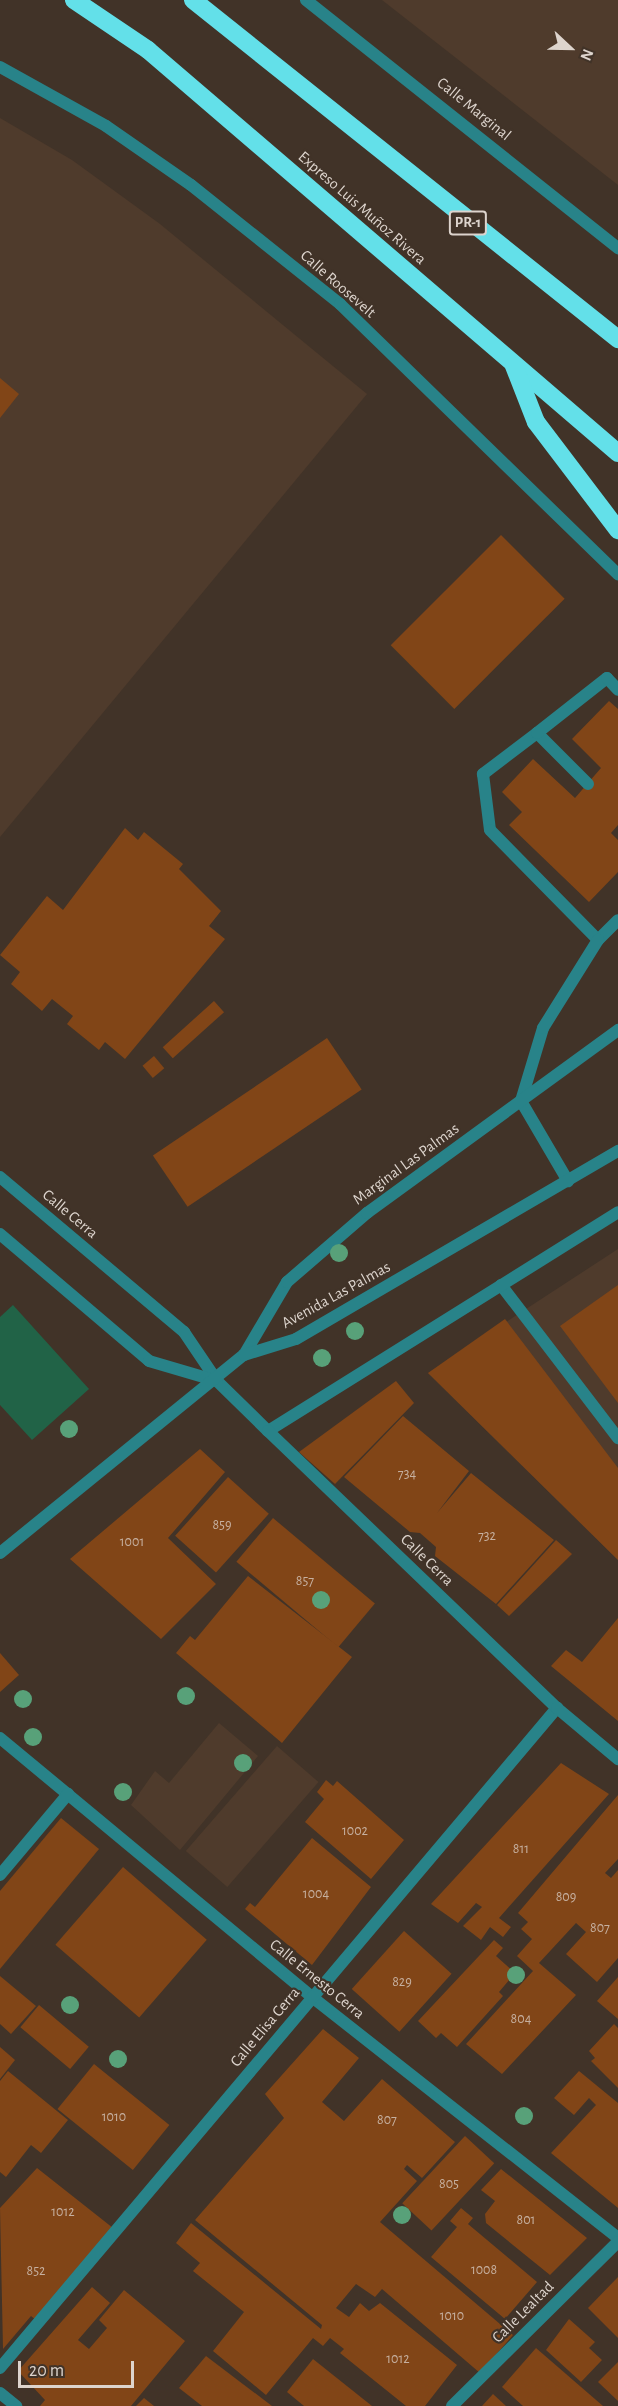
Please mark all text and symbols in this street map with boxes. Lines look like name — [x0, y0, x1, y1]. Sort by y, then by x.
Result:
north arrow — [540, 18, 600, 78]
text: N — [577, 47, 596, 63]
street label: Calle Marginal — [433, 73, 515, 145]
street label: Expreso Luis Muñoz Rivera — [294, 147, 430, 269]
road number: PR-1 — [448, 211, 488, 235]
street label: Calle Roosevelt — [296, 246, 380, 322]
street label: Marginal Las Palmas — [349, 1119, 463, 1209]
street label: Calle Cerra — [38, 1185, 102, 1243]
street label: Avenida Las Palmas — [278, 1257, 394, 1333]
house number: 734 — [398, 1466, 416, 1482]
house number: 859 — [212, 1517, 232, 1533]
house number: 732 — [478, 1528, 496, 1544]
street label: Calle Cerra — [396, 1530, 458, 1590]
house number: 1001 — [120, 1534, 144, 1550]
house number: 857 — [296, 1573, 314, 1589]
house number: 1002 — [342, 1823, 368, 1839]
house number: 811 — [513, 1841, 529, 1857]
house number: 1004 — [303, 1886, 329, 1902]
house number: 809 — [556, 1889, 576, 1905]
house number: 807 — [590, 1920, 610, 1936]
street label: Calle Ernesto Cerra — [266, 1935, 368, 2023]
house number: 829 — [392, 1974, 412, 1990]
street label: Calle Elisa Cerra — [226, 1983, 304, 2071]
house number: 804 — [511, 2011, 531, 2027]
house number: 1010 — [102, 2109, 126, 2125]
house number: 807 — [377, 2112, 397, 2128]
house number: 805 — [439, 2176, 459, 2192]
house number: 1012 — [51, 2204, 75, 2220]
house number: 801 — [517, 2212, 535, 2228]
house number: 1008 — [471, 2262, 497, 2278]
house number: 852 — [27, 2263, 45, 2279]
street label: Calle Lealtad — [488, 2277, 558, 2347]
house number: 1010 — [440, 2308, 464, 2324]
scale bar — [21, 2349, 136, 2387]
house number: 1012 — [386, 2351, 410, 2367]
text: 20 m — [29, 2362, 64, 2380]

